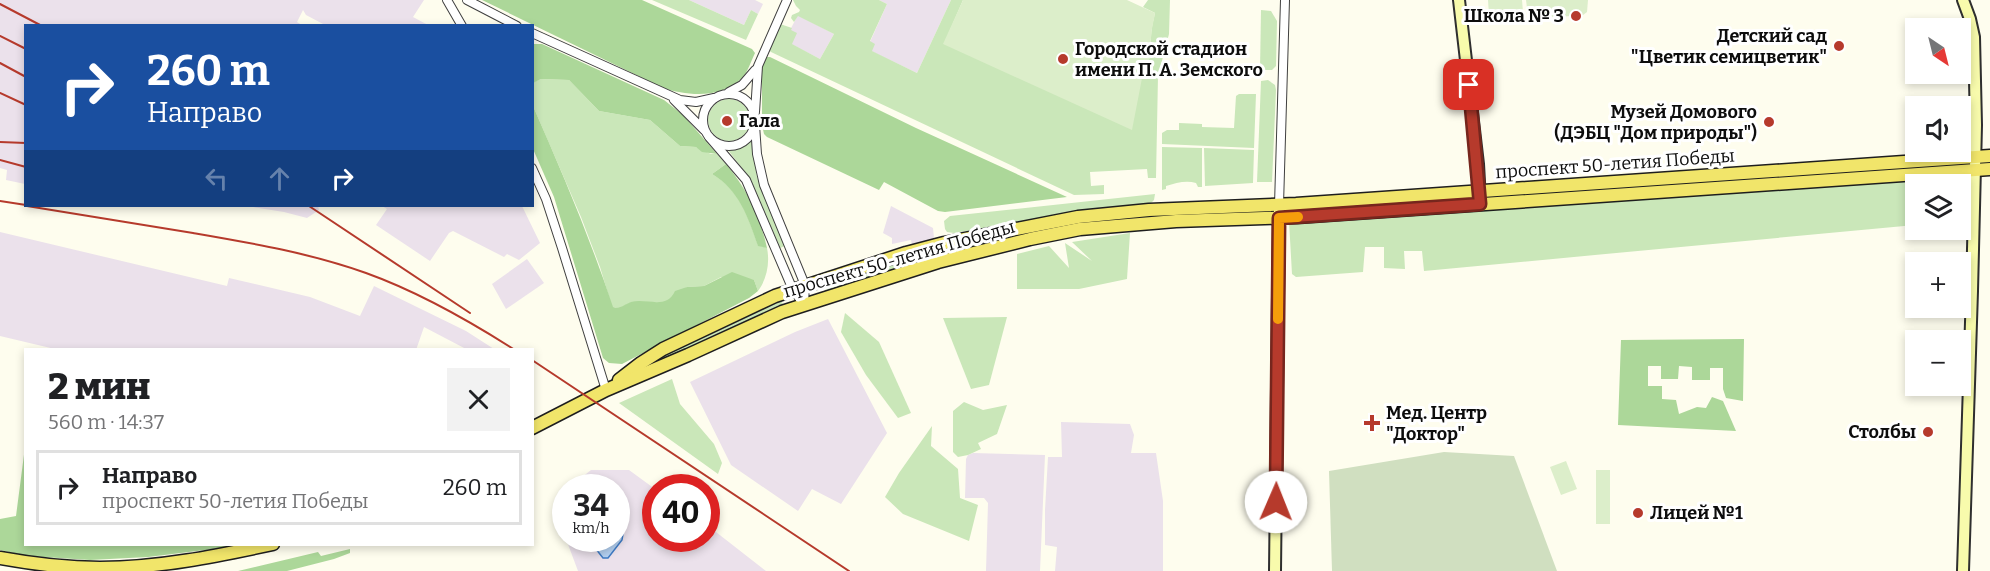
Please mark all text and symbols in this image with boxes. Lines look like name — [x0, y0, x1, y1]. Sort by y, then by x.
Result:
place label: Школа № 3 — [1464, 5, 1564, 27]
marker: Школа № 3 — [1569, 9, 1583, 23]
north arrow — [1905, 18, 1971, 84]
map controls — [1905, 18, 1971, 396]
place label: Детский сад "Цветик семицветик" — [1631, 25, 1827, 68]
place label: Городской стадион имени П. А. Земского — [1075, 38, 1263, 81]
marker: Детский сад "Цветик семицветик" — [1832, 39, 1846, 53]
text: 260 m — [147, 46, 270, 96]
icon: right — [48, 48, 126, 126]
marker: Городской стадион имени П. А. Земского — [1056, 52, 1070, 66]
pin — [1443, 59, 1494, 110]
icon: arrive — [1452, 68, 1485, 101]
button: sound — [1905, 96, 1971, 162]
text: Направо — [147, 97, 262, 129]
place label: Музей Домового (ДЭБЦ "Дом природы") — [1554, 101, 1757, 144]
place label: Гала — [739, 110, 780, 132]
marker: Гала — [720, 114, 734, 128]
marker: Музей Домового (ДЭБЦ "Дом природы") — [1762, 115, 1776, 129]
street label: проспект 50-летия Победы — [1495, 145, 1735, 183]
icon: left — [200, 162, 233, 195]
icon: ahead — [263, 162, 296, 195]
icon: right — [326, 162, 359, 195]
button: layers — [1905, 174, 1971, 240]
street label: проспект 50-летия Победы — [781, 215, 1017, 303]
button: + — [1905, 252, 1971, 318]
button: − — [1905, 330, 1971, 396]
text: 2 мин — [48, 365, 151, 409]
button: close — [447, 368, 510, 431]
place label: Мед. Центр "Доктор" — [1386, 402, 1487, 445]
text: 560 m · 14:37 — [48, 410, 164, 434]
marker: Мед. Центр "Доктор" — [1363, 414, 1381, 432]
place label: Столбы — [1848, 421, 1916, 443]
marker: Столбы — [1921, 425, 1935, 439]
text: Направо — [102, 462, 197, 489]
position arrow — [1244, 470, 1308, 534]
icon: right — [51, 471, 84, 504]
text: 260 m — [443, 474, 507, 501]
speed limit sign: 40 — [642, 474, 720, 552]
text: 34 — [573, 488, 609, 524]
text: проспект 50-летия Победы — [102, 489, 369, 513]
place label: Лицей №1 — [1650, 502, 1743, 524]
marker: Лицей №1 — [1631, 506, 1645, 520]
text: km/h — [572, 519, 610, 537]

